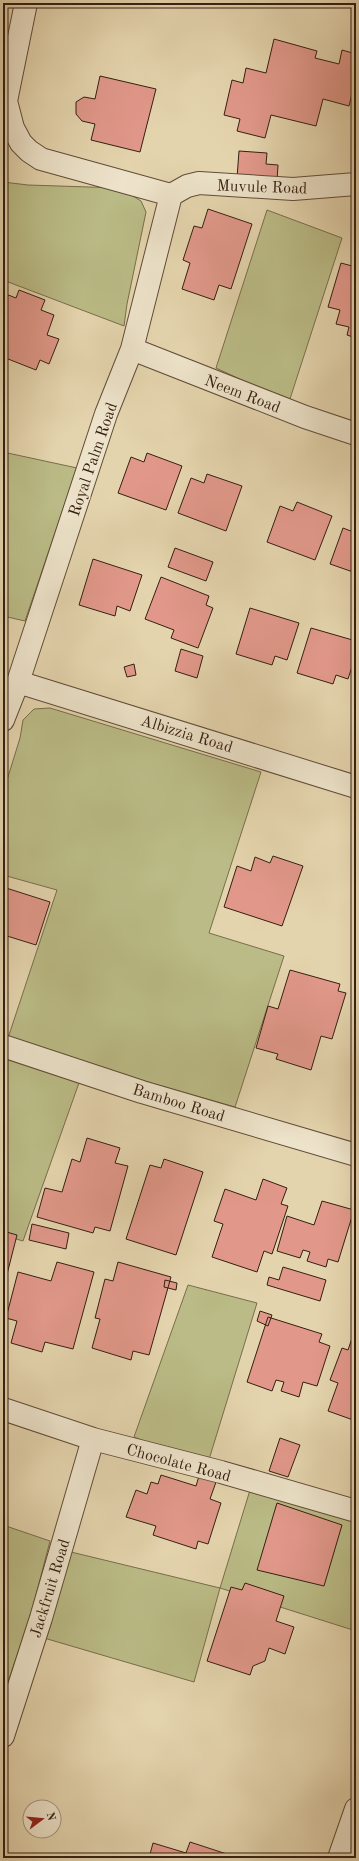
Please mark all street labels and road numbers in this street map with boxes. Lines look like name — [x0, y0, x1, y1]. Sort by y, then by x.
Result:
street label: Muvule Road — [216, 178, 308, 198]
street label: Neem Road — [202, 373, 282, 417]
street label: Royal Palm Road — [67, 401, 121, 519]
street label: Albizzia Road — [138, 713, 234, 757]
street label: Bamboo Road — [130, 1082, 227, 1126]
street label: Chocolate Road — [124, 1442, 233, 1486]
street label: Jackfruit Road — [28, 1537, 74, 1640]

